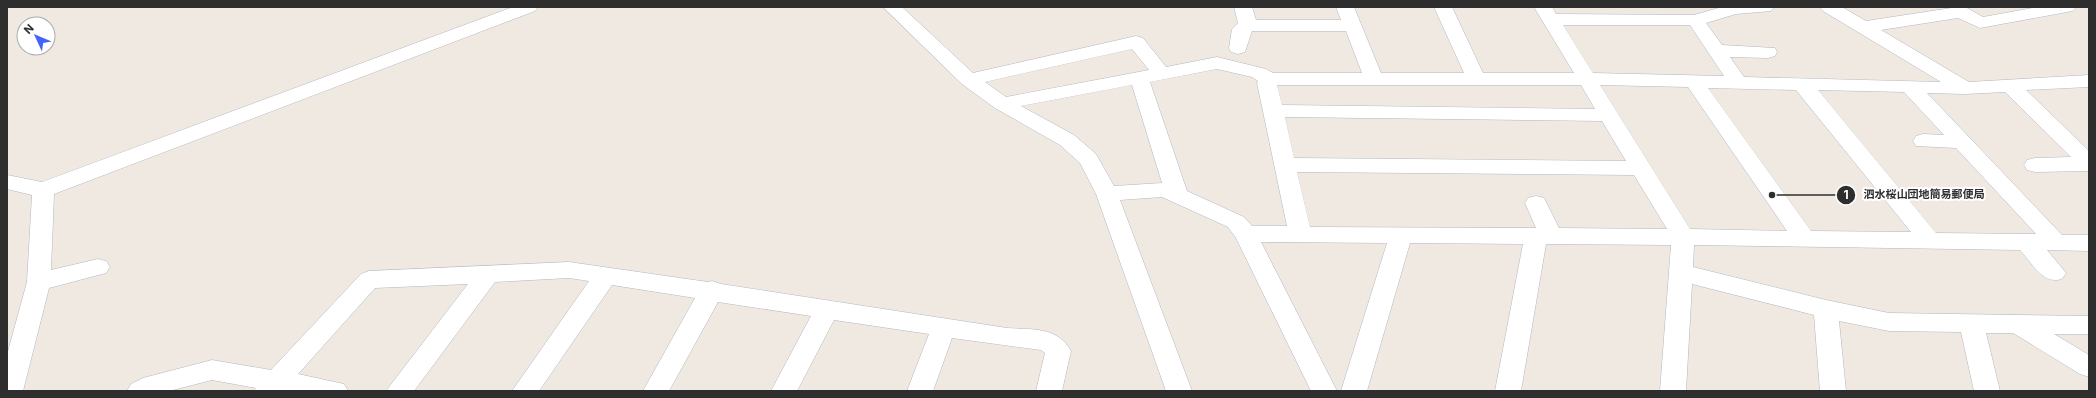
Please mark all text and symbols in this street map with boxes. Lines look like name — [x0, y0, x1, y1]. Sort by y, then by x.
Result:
north arrow — [16, 16, 56, 56]
text: N — [21, 21, 37, 37]
callout: 泗水桜山団地簡易郵便局 — [1836, 183, 1993, 206]
text: 1 — [1843, 187, 1849, 202]
text: 泗水桜山団地簡易郵便局 — [1864, 187, 1985, 201]

